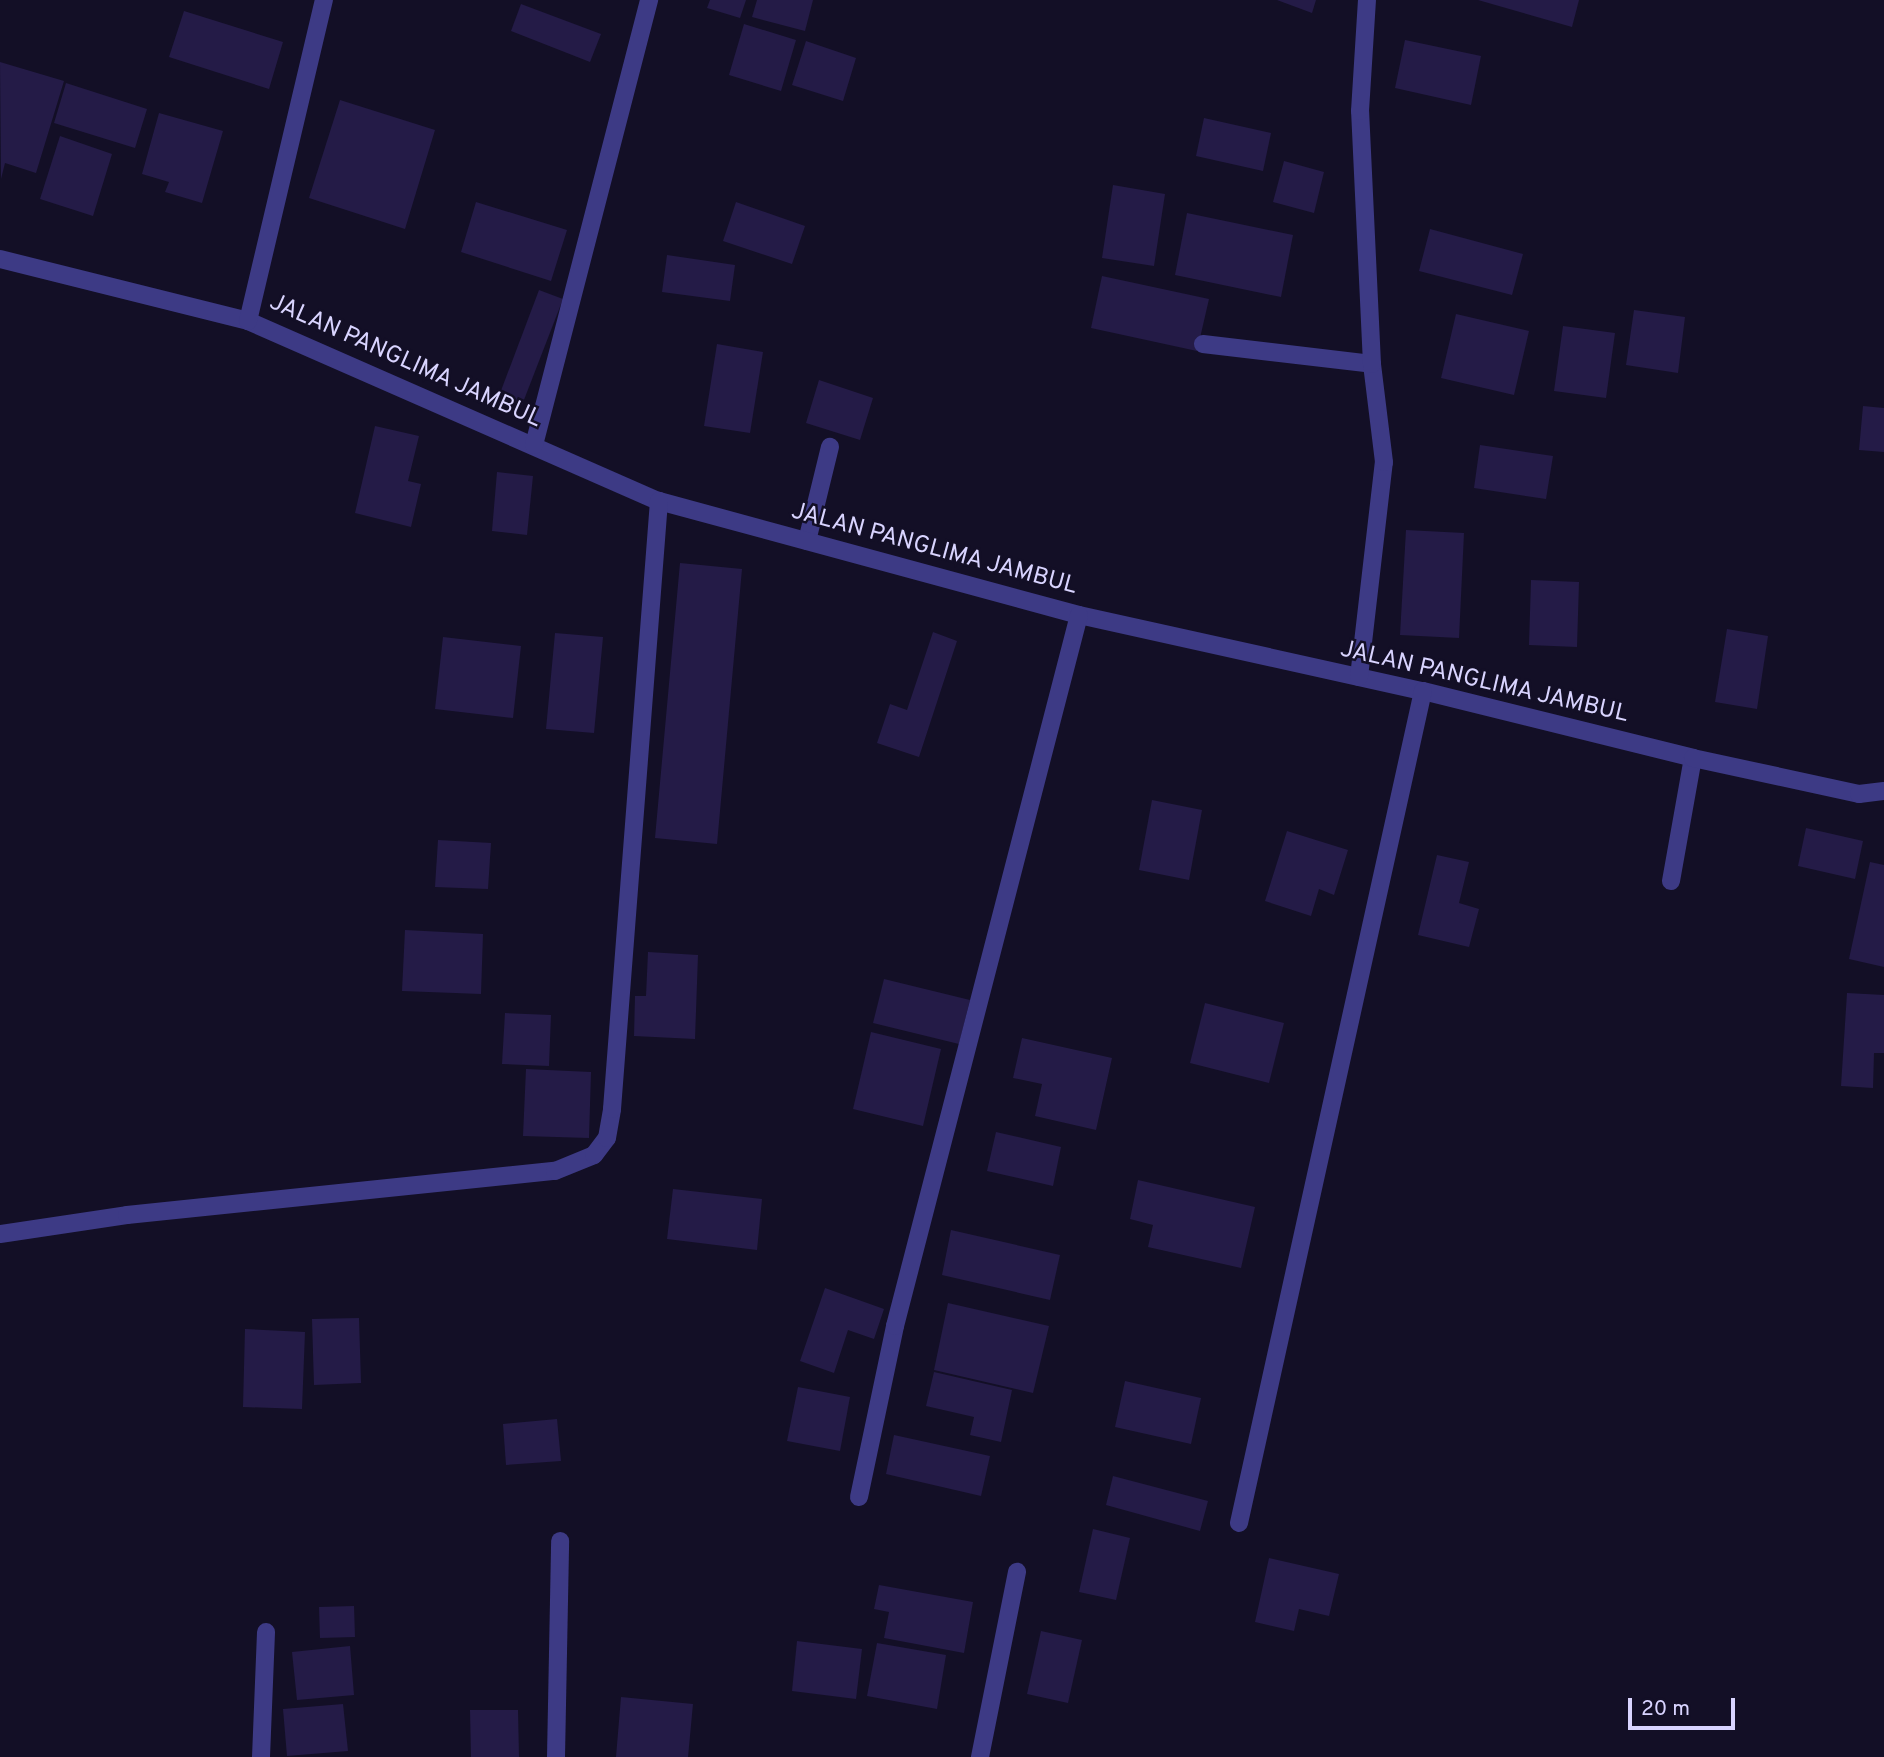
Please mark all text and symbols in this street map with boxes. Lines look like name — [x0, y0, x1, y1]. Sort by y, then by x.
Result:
street label: JALAN PANGLIMA JAMBUL — [264, 289, 546, 435]
street label: JALAN PANGLIMA JAMBUL — [787, 498, 1081, 602]
street label: JALAN PANGLIMA JAMBUL — [1337, 636, 1631, 730]
scale bar — [1632, 1684, 1739, 1728]
text: 20 m — [1641, 1696, 1690, 1723]

